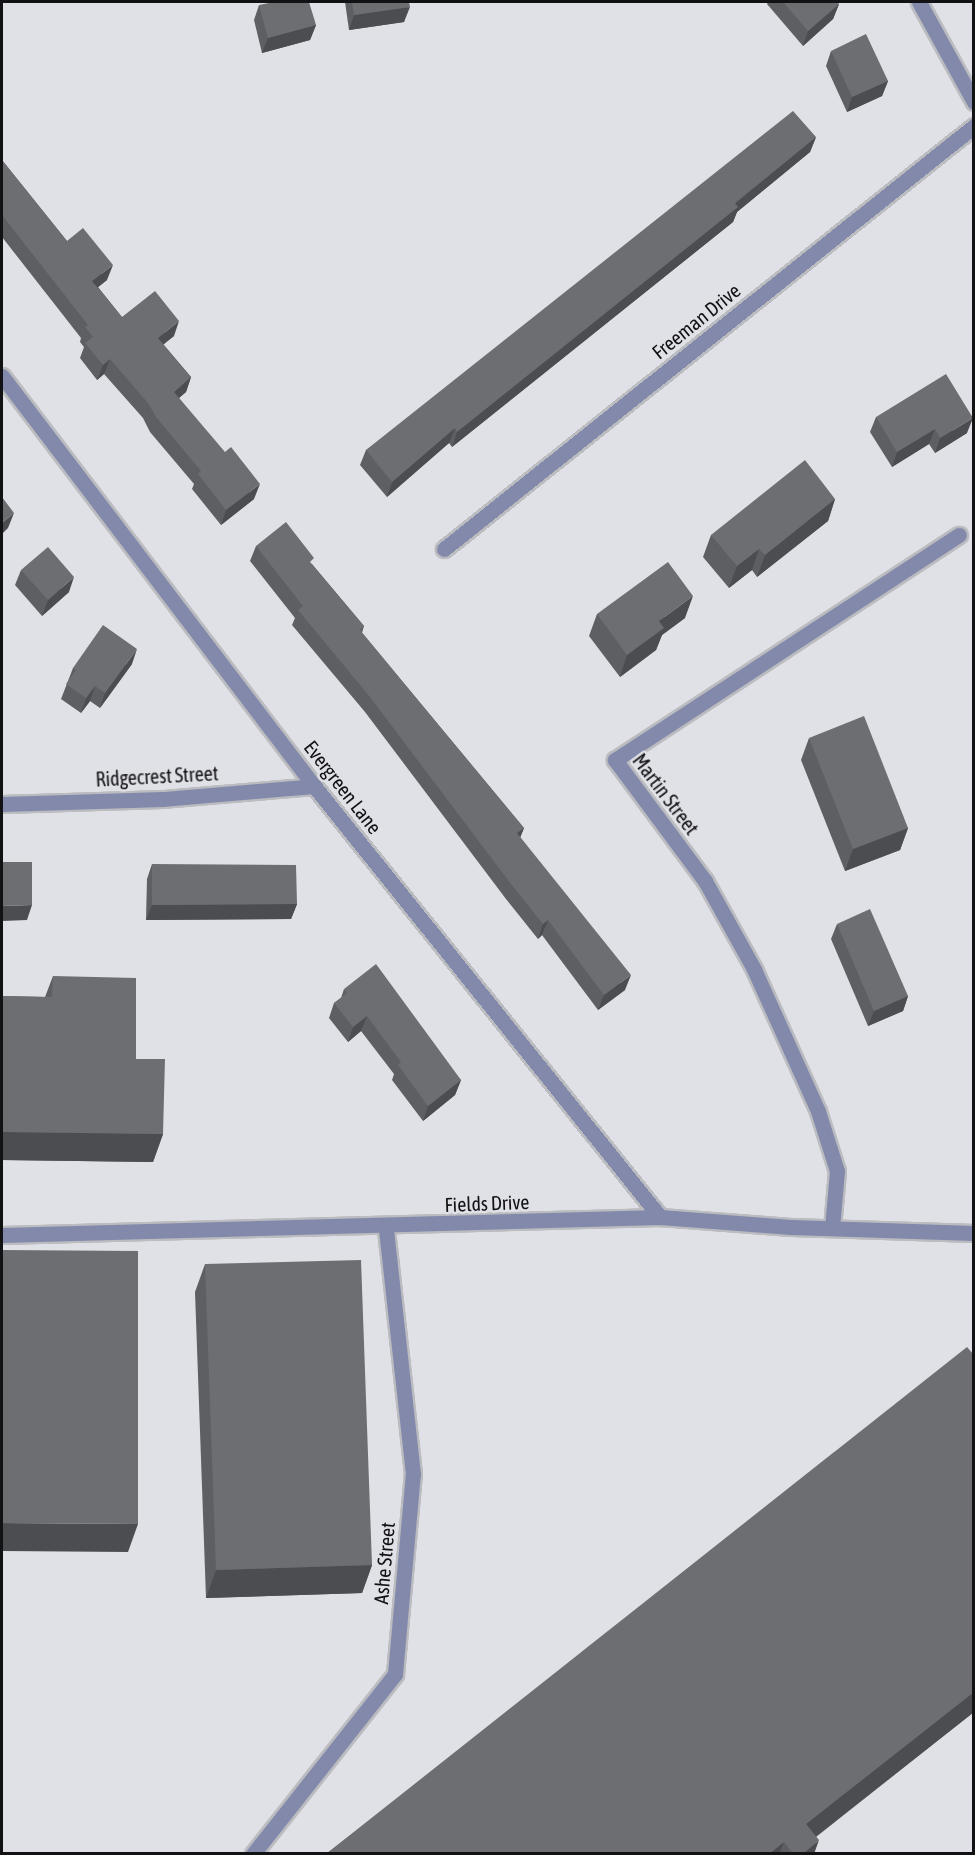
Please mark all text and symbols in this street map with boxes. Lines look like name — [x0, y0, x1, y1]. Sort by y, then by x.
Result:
street label: Freeman Drive — [647, 278, 745, 364]
street label: Evergreen Lane — [299, 736, 387, 838]
street label: Martin Street — [628, 749, 704, 839]
street label: Ridgecrest Street — [95, 761, 219, 791]
street label: Fields Drive — [444, 1190, 530, 1216]
street label: Ashe Street — [368, 1521, 400, 1605]

